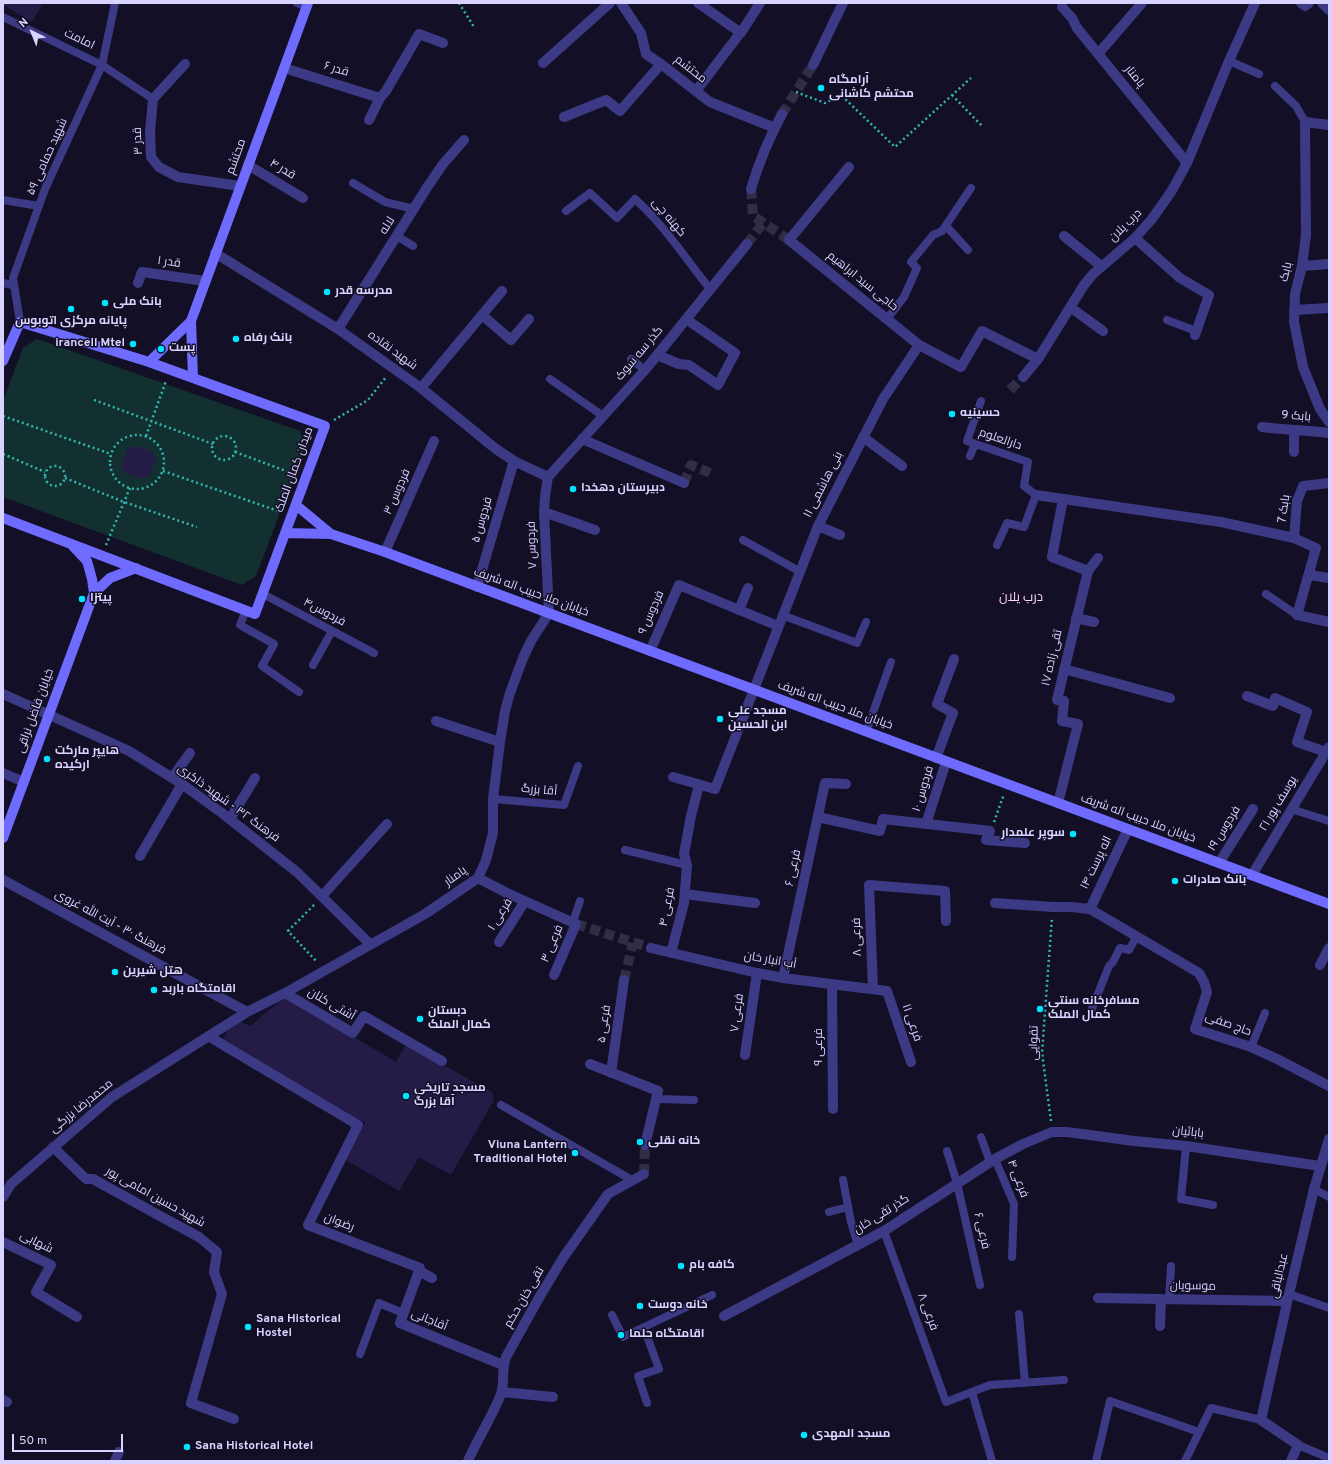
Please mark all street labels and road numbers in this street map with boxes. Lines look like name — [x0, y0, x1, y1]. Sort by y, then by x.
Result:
street label: امامت — [61, 27, 97, 53]
street label: محتشم — [671, 53, 709, 87]
street label: قدر ۶ — [322, 59, 350, 81]
street label: پامنار — [1121, 63, 1147, 91]
street label: شهید حمامی ۵۹ — [25, 116, 71, 198]
street label: قدر ۳ — [131, 127, 147, 155]
street label: محتشم — [224, 137, 250, 177]
street label: قدر ۴ — [266, 157, 298, 183]
street label: کهنه چی — [648, 196, 688, 240]
street label: درب یلان — [1107, 207, 1145, 245]
street label: لاله — [377, 215, 399, 237]
street label: حاجی سید ابراهیم — [824, 249, 900, 315]
street label: قدر ۱ — [156, 254, 182, 272]
street label: بابک — [1278, 261, 1296, 283]
street label: گذر سه سوک — [613, 324, 667, 384]
street label: شهید نقاده — [364, 328, 420, 374]
street label: بابک 9 — [1281, 409, 1311, 425]
street label: میدان کمال الملک — [273, 425, 317, 515]
street label: دارالعلوم — [977, 426, 1023, 454]
street label: بنی هاشمی ۱۱ — [801, 450, 847, 520]
street label: فردوس ۳ — [382, 467, 414, 517]
street label: بابک 7 — [1276, 494, 1294, 524]
street label: فردوس ۵ — [470, 495, 496, 545]
street label: فردوس ۷ — [525, 521, 541, 569]
street label: خیابان ملا حبیب اله شریف — [471, 565, 591, 621]
street label: فردوس ۹ — [636, 589, 668, 637]
street label: فردوس۴ — [300, 596, 348, 630]
street label: تقی زاده ۱۷ — [1040, 628, 1066, 688]
street label: خیابان فاضل نراقی — [14, 667, 58, 755]
street label: خیابان ملا حبیب اله شریف — [775, 678, 895, 734]
street label: فرهنگ ۳۲ - شهید ذاکری — [174, 762, 282, 846]
street label: فردوس ۱۰ — [910, 764, 938, 814]
street label: یوسف پور ۲۱ — [1257, 774, 1301, 834]
street label: آقا بزرگ — [520, 782, 558, 800]
street label: خیابان ملا حبیب اله شریف — [1078, 791, 1198, 847]
street label: فردوس ۱۹ — [1206, 804, 1244, 854]
street label: اله پرست ۱۴ — [1078, 834, 1116, 892]
street label: فرعی ۶ — [783, 848, 805, 888]
street label: پامنار — [442, 864, 470, 890]
street label: فرعی ۴ — [657, 886, 679, 928]
street label: فرهنگ ۳۰ - آیت الله غروی — [52, 888, 168, 958]
street label: فرعی ۱ — [486, 896, 516, 934]
street label: فرعی ۸ — [850, 917, 866, 957]
street label: فرعی ۳ — [539, 923, 567, 965]
street label: آب انبار خان — [743, 949, 797, 973]
street label: آشتی کنان — [305, 986, 357, 1024]
street label: فرعی ۷ — [728, 993, 748, 1033]
street label: فرعی ۱۱ — [898, 1002, 924, 1044]
street label: فرعی ۵ — [595, 1004, 615, 1044]
street label: حاج صفی — [1203, 1010, 1253, 1040]
street label: تقوایی — [1027, 1025, 1043, 1061]
street label: فرعی ۹ — [813, 1028, 827, 1066]
street label: محمدرضا بزرگی — [47, 1077, 117, 1137]
street label: بابائیان — [1171, 1124, 1205, 1142]
street label: فرعی ۴ — [1003, 1158, 1031, 1200]
street label: شهید حسین امامی پور — [103, 1165, 207, 1231]
street label: گذر تقی خان — [851, 1192, 913, 1238]
street label: رضوان — [322, 1211, 356, 1235]
street label: فرعی ۶ — [970, 1211, 992, 1251]
street label: شهابی — [17, 1229, 55, 1257]
street label: عبدالباقی — [1268, 1252, 1292, 1300]
street label: تقی خان حکم — [502, 1265, 548, 1331]
street label: موسویان — [1170, 1279, 1216, 1295]
street label: فرعی ۸ — [914, 1291, 940, 1333]
street label: آقاجانی — [409, 1307, 449, 1335]

